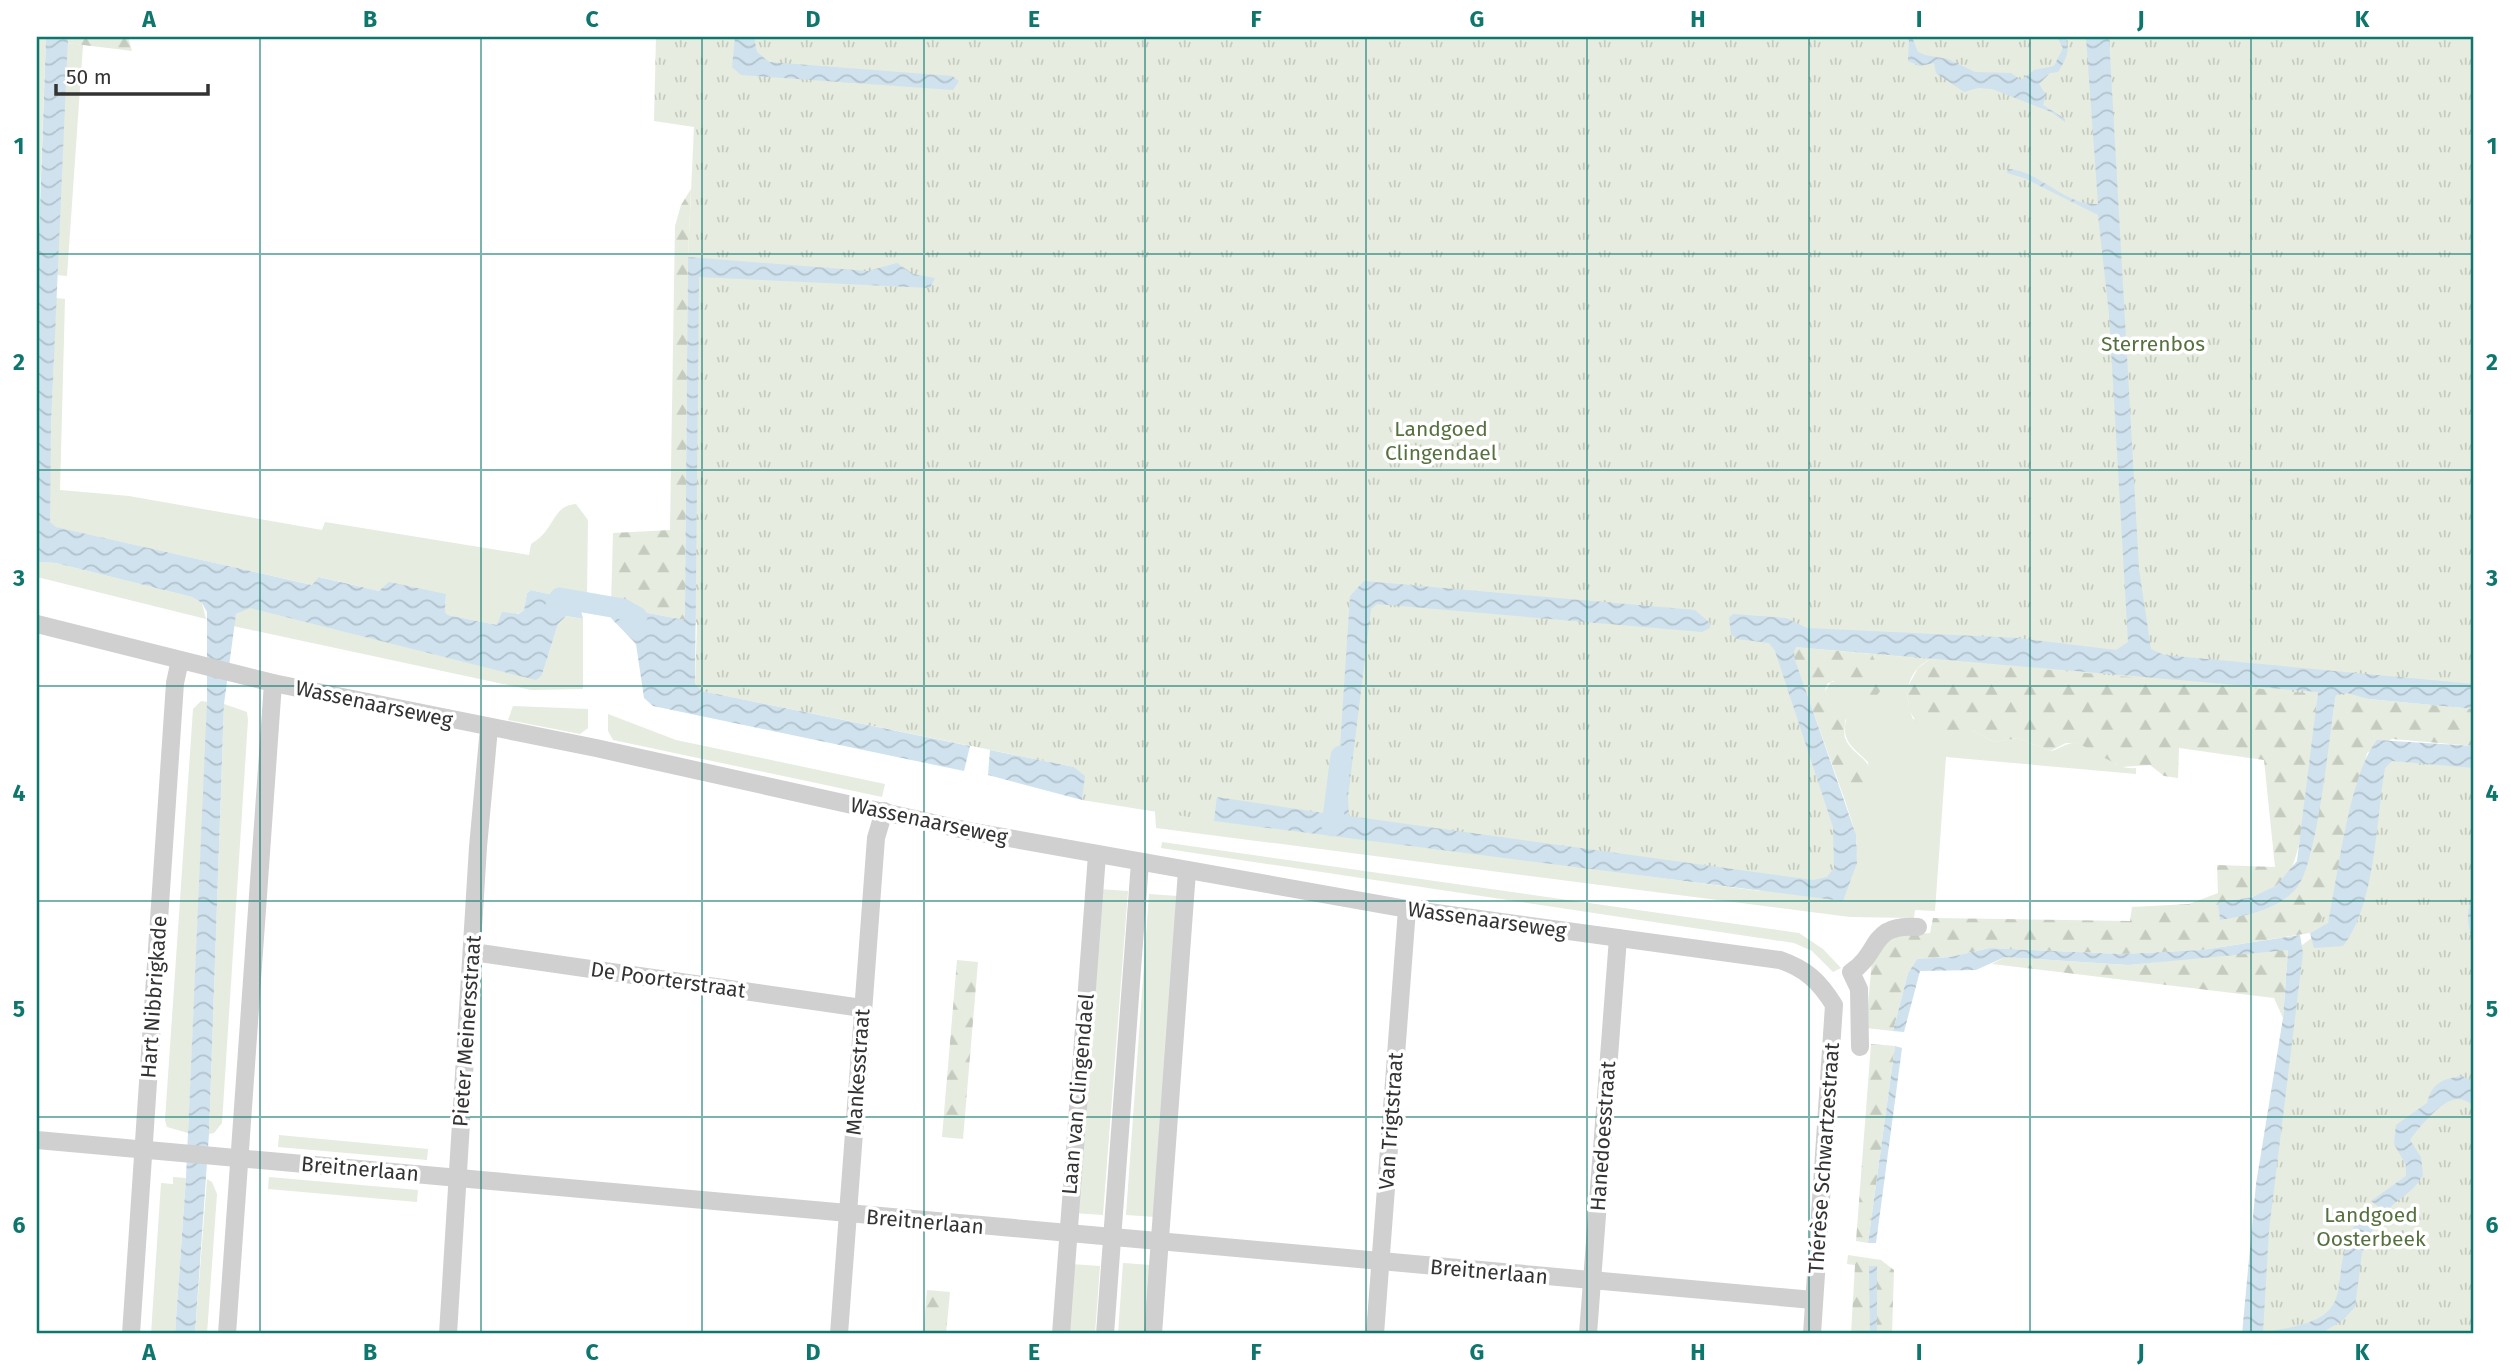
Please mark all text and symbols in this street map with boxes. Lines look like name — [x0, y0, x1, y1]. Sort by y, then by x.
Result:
text: A — [141, 5, 156, 33]
text: B — [363, 5, 377, 33]
text: C — [585, 5, 599, 33]
text: D — [806, 5, 821, 33]
text: E — [1028, 5, 1040, 33]
text: F — [1250, 5, 1262, 33]
text: G — [1470, 5, 1484, 33]
text: H — [1690, 5, 1706, 33]
text: I — [1916, 5, 1922, 33]
text: J — [2136, 5, 2145, 33]
text: K — [2355, 5, 2370, 33]
scale bar — [56, 52, 208, 96]
text: 50 m — [66, 64, 112, 90]
text: 1 — [14, 132, 24, 160]
text: 1 — [2487, 132, 2497, 160]
park label: Sterrenbos — [2101, 331, 2205, 357]
text: 2 — [13, 348, 25, 376]
text: 2 — [2486, 348, 2498, 376]
park label: Landgoed Clingendael — [1385, 416, 1497, 466]
text: 3 — [12, 564, 25, 592]
text: 3 — [2485, 564, 2498, 592]
street label: Wassenaarseweg — [293, 675, 455, 733]
text: 4 — [13, 779, 26, 807]
text: 4 — [2486, 779, 2499, 807]
street label: Wassenaarseweg — [848, 792, 1010, 850]
street label: Wassenaarseweg — [1406, 896, 1568, 944]
street label: Hart Nibbrigkade — [135, 915, 173, 1079]
street label: Pieter Meinersstraat — [447, 934, 487, 1128]
street label: De Poorterstraat — [589, 956, 748, 1004]
street label: Laan van Clingendael — [1056, 992, 1100, 1196]
text: 5 — [13, 995, 25, 1023]
text: 5 — [2486, 995, 2498, 1023]
street label: Mankesstraat — [841, 1007, 875, 1136]
street label: Thérèse Schwartzestraat — [1803, 1041, 1845, 1274]
street label: Van Trigtstraat — [1373, 1051, 1409, 1191]
street label: Hanedoesstraat — [1585, 1060, 1621, 1212]
street label: Breitnerlaan — [300, 1151, 420, 1187]
park label: Landgoed Oosterbeek — [2316, 1202, 2426, 1252]
street label: Breitnerlaan — [865, 1204, 985, 1240]
text: 6 — [13, 1211, 26, 1239]
text: 6 — [2486, 1211, 2499, 1239]
street label: Breitnerlaan — [1429, 1254, 1549, 1290]
text: A — [141, 1338, 156, 1366]
text: B — [363, 1338, 377, 1366]
text: C — [585, 1338, 599, 1366]
text: D — [806, 1338, 821, 1366]
text: E — [1028, 1338, 1040, 1366]
text: F — [1250, 1338, 1262, 1366]
text: G — [1470, 1338, 1484, 1366]
text: H — [1690, 1338, 1706, 1366]
text: I — [1916, 1338, 1922, 1366]
text: J — [2136, 1338, 2145, 1366]
text: K — [2355, 1338, 2370, 1366]

